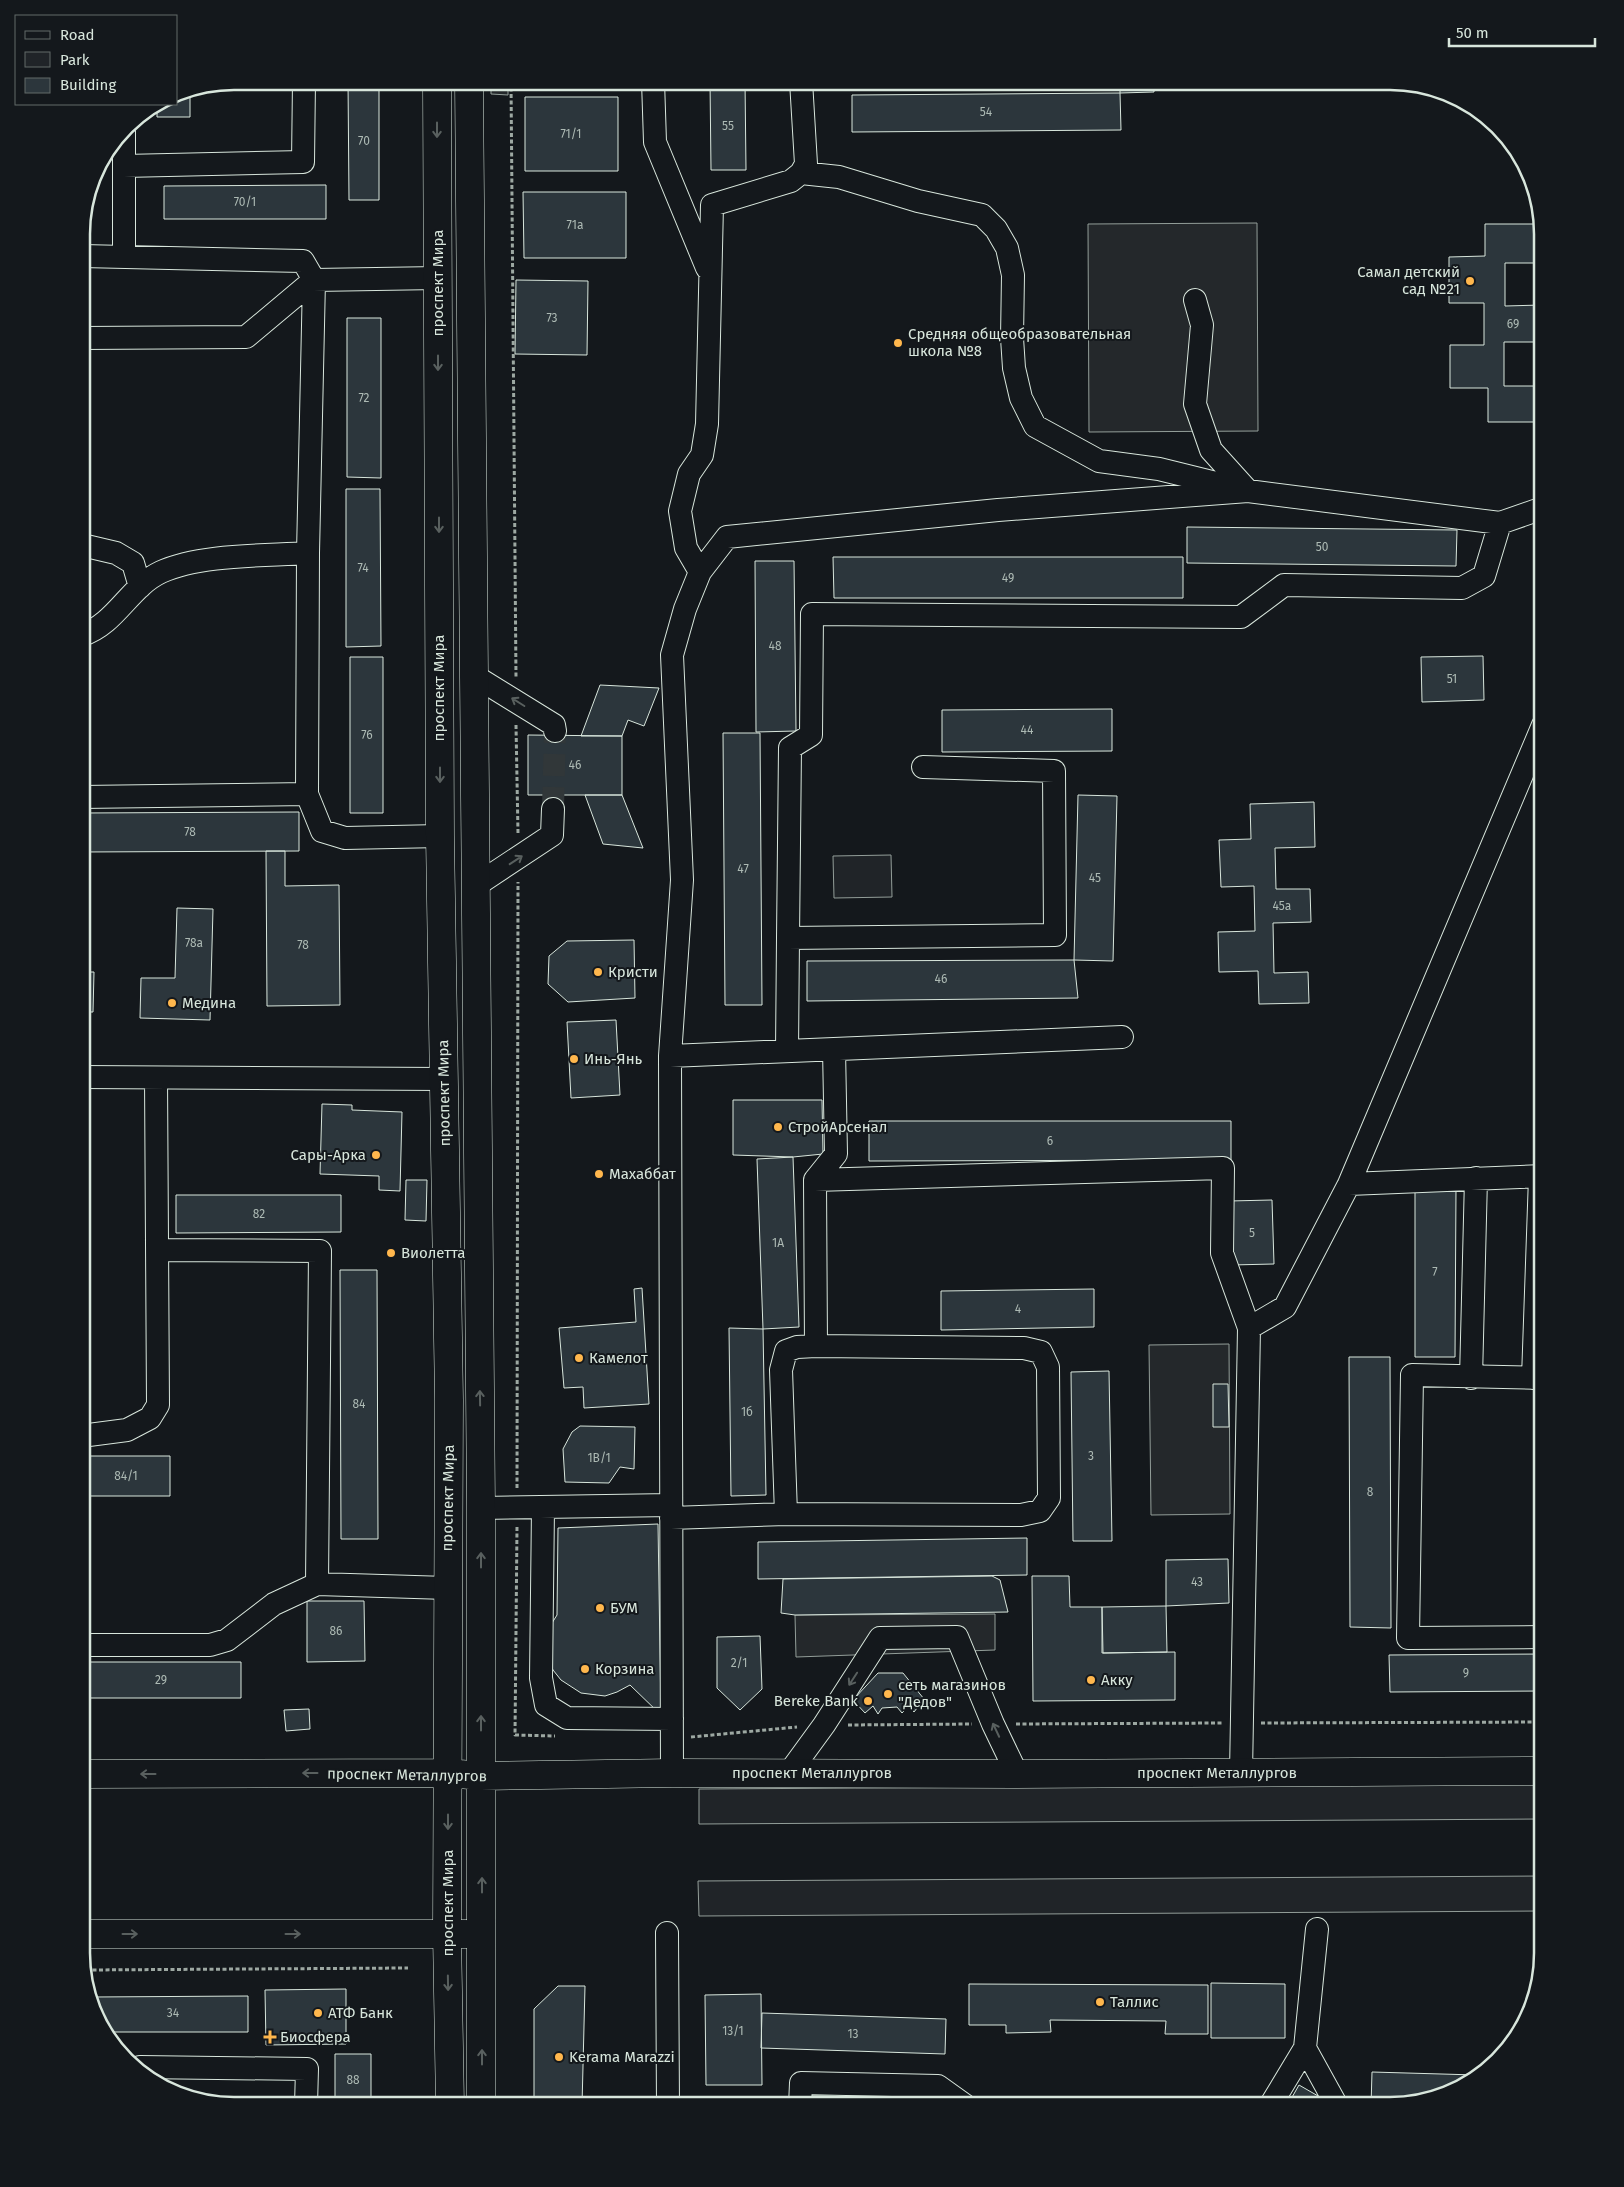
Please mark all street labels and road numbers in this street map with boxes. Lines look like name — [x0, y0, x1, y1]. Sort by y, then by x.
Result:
street label: проспект Мира — [429, 230, 447, 336]
street label: проспект Мира — [430, 635, 448, 741]
street label: проспект Мира — [434, 1039, 454, 1147]
street label: проспект Мира — [438, 1444, 458, 1552]
street label: проспект Металлургов — [732, 1764, 892, 1782]
street label: проспект Металлургов — [1137, 1764, 1297, 1782]
street label: проспект Металлургов — [327, 1765, 487, 1785]
street label: проспект Мира — [439, 1850, 457, 1956]

